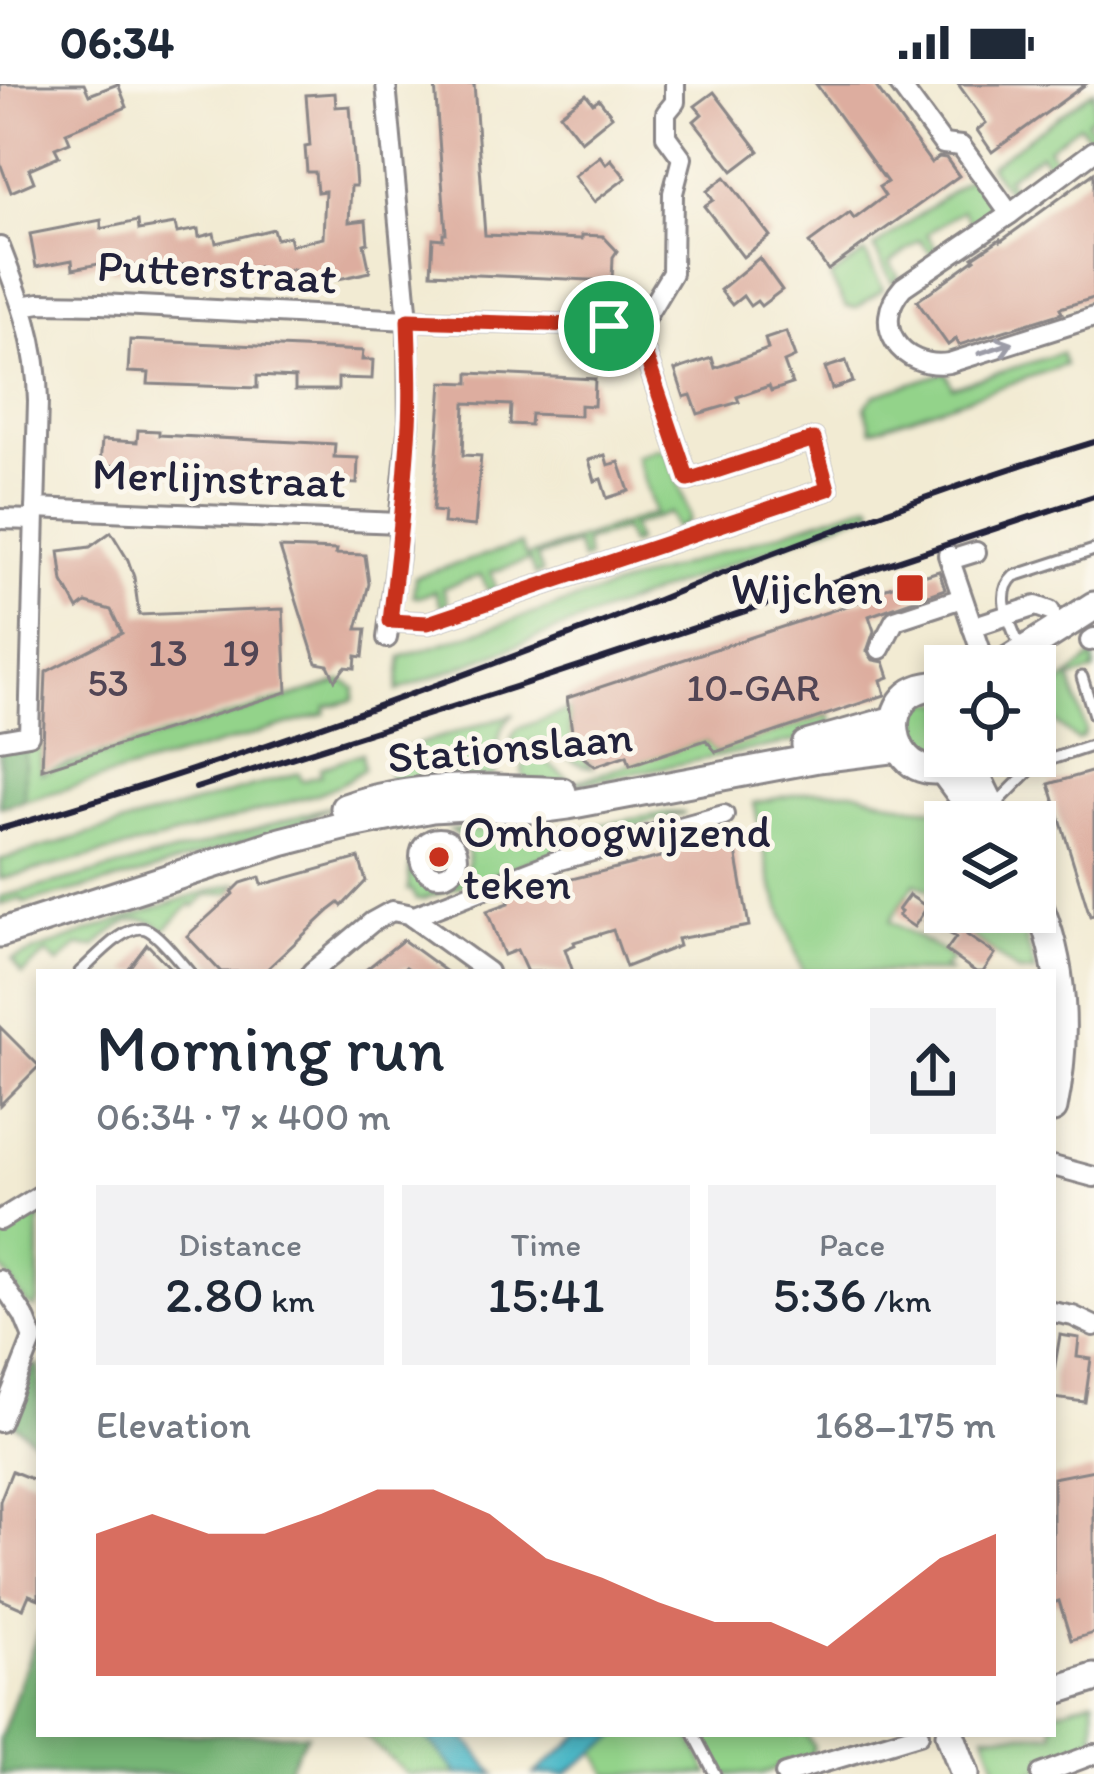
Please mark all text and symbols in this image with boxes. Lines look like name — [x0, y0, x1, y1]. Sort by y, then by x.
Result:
text: 06:34 — [60, 15, 174, 69]
street label: Putterstraat — [96, 238, 338, 304]
pin — [558, 275, 660, 377]
icon: arrive — [576, 293, 642, 359]
one-way arrow — [976, 336, 1014, 358]
street label: Merlijnstraat — [91, 446, 347, 508]
place label: Wijchen — [731, 561, 883, 615]
marker: Wijchen — [894, 572, 926, 604]
house number: 13 — [148, 629, 188, 676]
house number: 19 — [222, 629, 260, 676]
map controls — [924, 645, 1056, 933]
button: locate — [924, 645, 1056, 777]
house number: 53 — [87, 659, 129, 706]
house number: 10-GAR — [686, 664, 820, 711]
street label: Stationslaan — [385, 708, 635, 784]
button: layers — [924, 801, 1056, 933]
place label: Omhoogwijzend teken — [463, 804, 771, 910]
marker: Omhoogwijzend teken — [426, 844, 452, 870]
text: Morning run — [96, 1008, 445, 1088]
button: share — [870, 1008, 996, 1134]
text: 06:34 · 7 × 400 m — [96, 1093, 391, 1140]
text: Distance — [178, 1225, 302, 1264]
text: Time — [511, 1225, 581, 1264]
text: Pace — [819, 1225, 885, 1264]
text: 2.80 — [165, 1264, 264, 1325]
text: 15:41 — [487, 1264, 605, 1325]
text: 5:36 — [773, 1264, 867, 1325]
text: km — [264, 1281, 315, 1320]
text: /km — [867, 1281, 932, 1320]
text: Elevation — [96, 1401, 251, 1448]
text: 168–175 m — [815, 1401, 996, 1448]

